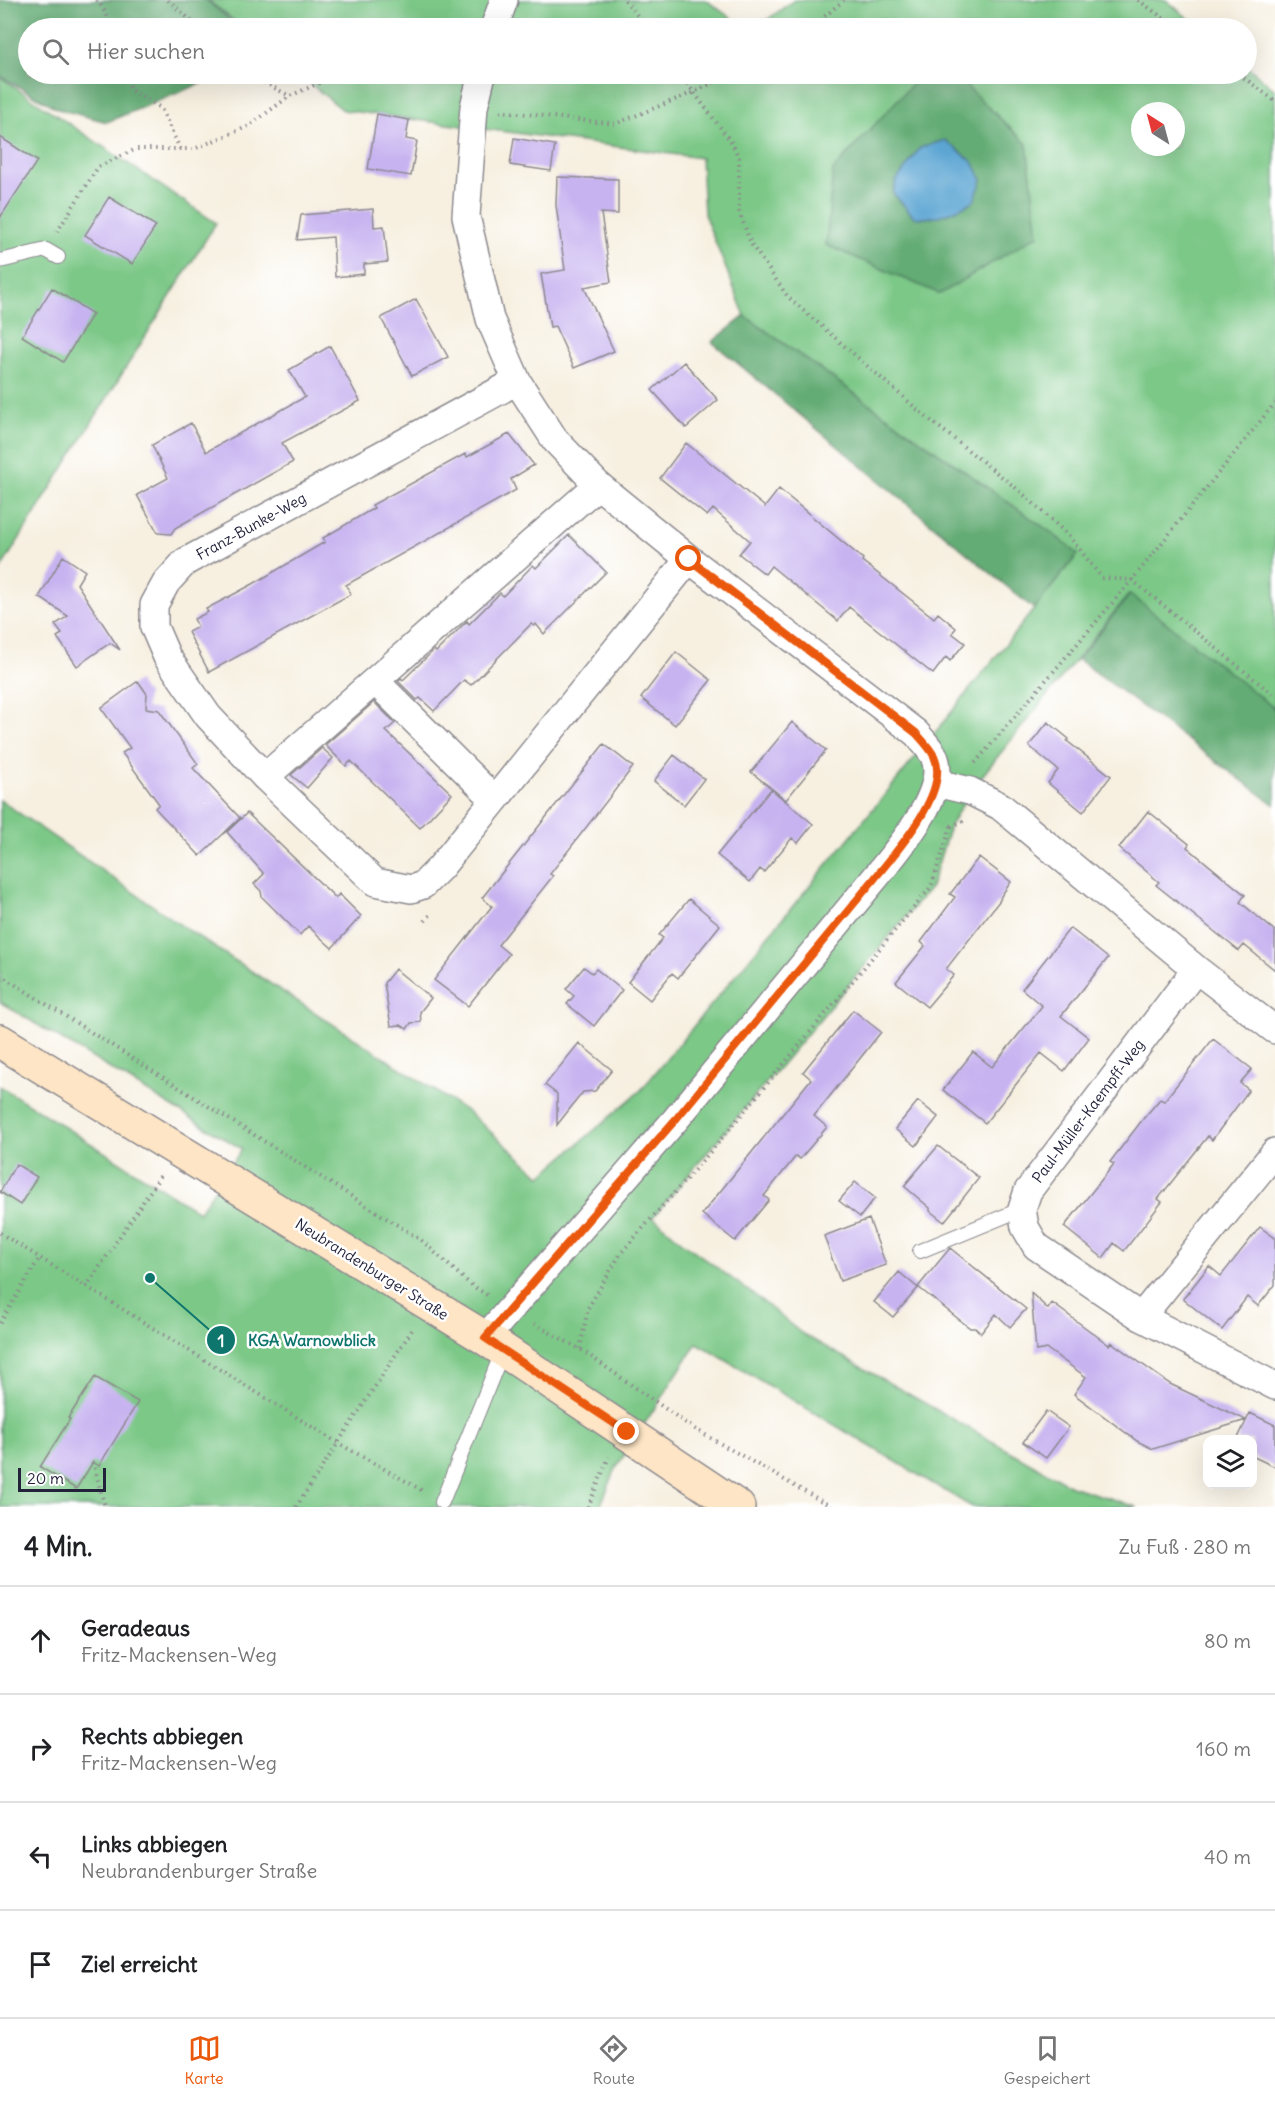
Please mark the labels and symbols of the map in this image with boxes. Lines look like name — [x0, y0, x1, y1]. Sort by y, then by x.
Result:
north arrow — [1131, 102, 1185, 156]
street label: Franz-Bunke-Weg — [193, 488, 309, 564]
route start — [675, 545, 701, 571]
street label: Paul-Müller-Kaempff-Weg — [1028, 1035, 1148, 1187]
street label: Neubrandenburger Straße — [292, 1214, 452, 1324]
callout: KGA Warnowblick — [206, 1323, 388, 1357]
text: 1 — [217, 1329, 225, 1352]
text: KGA Warnowblick — [248, 1330, 376, 1350]
route end — [613, 1418, 639, 1444]
scale bar — [18, 1465, 106, 1492]

